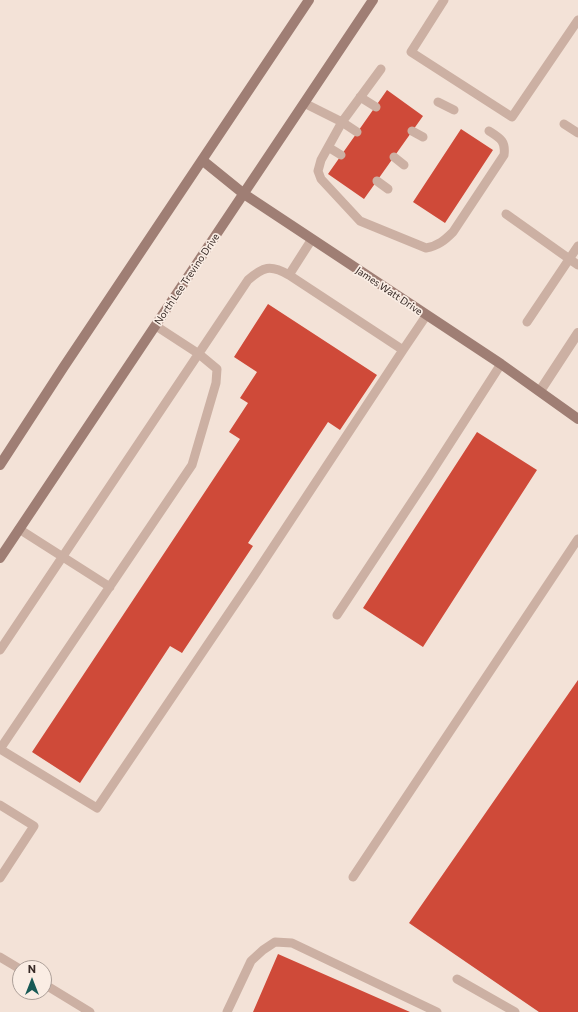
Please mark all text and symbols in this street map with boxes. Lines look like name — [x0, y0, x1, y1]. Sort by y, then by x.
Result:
street label: North Lee Trevino Drive — [152, 231, 222, 327]
street label: James Watt Drive — [353, 264, 425, 318]
north arrow — [12, 960, 52, 1000]
text: N — [28, 962, 36, 975]

